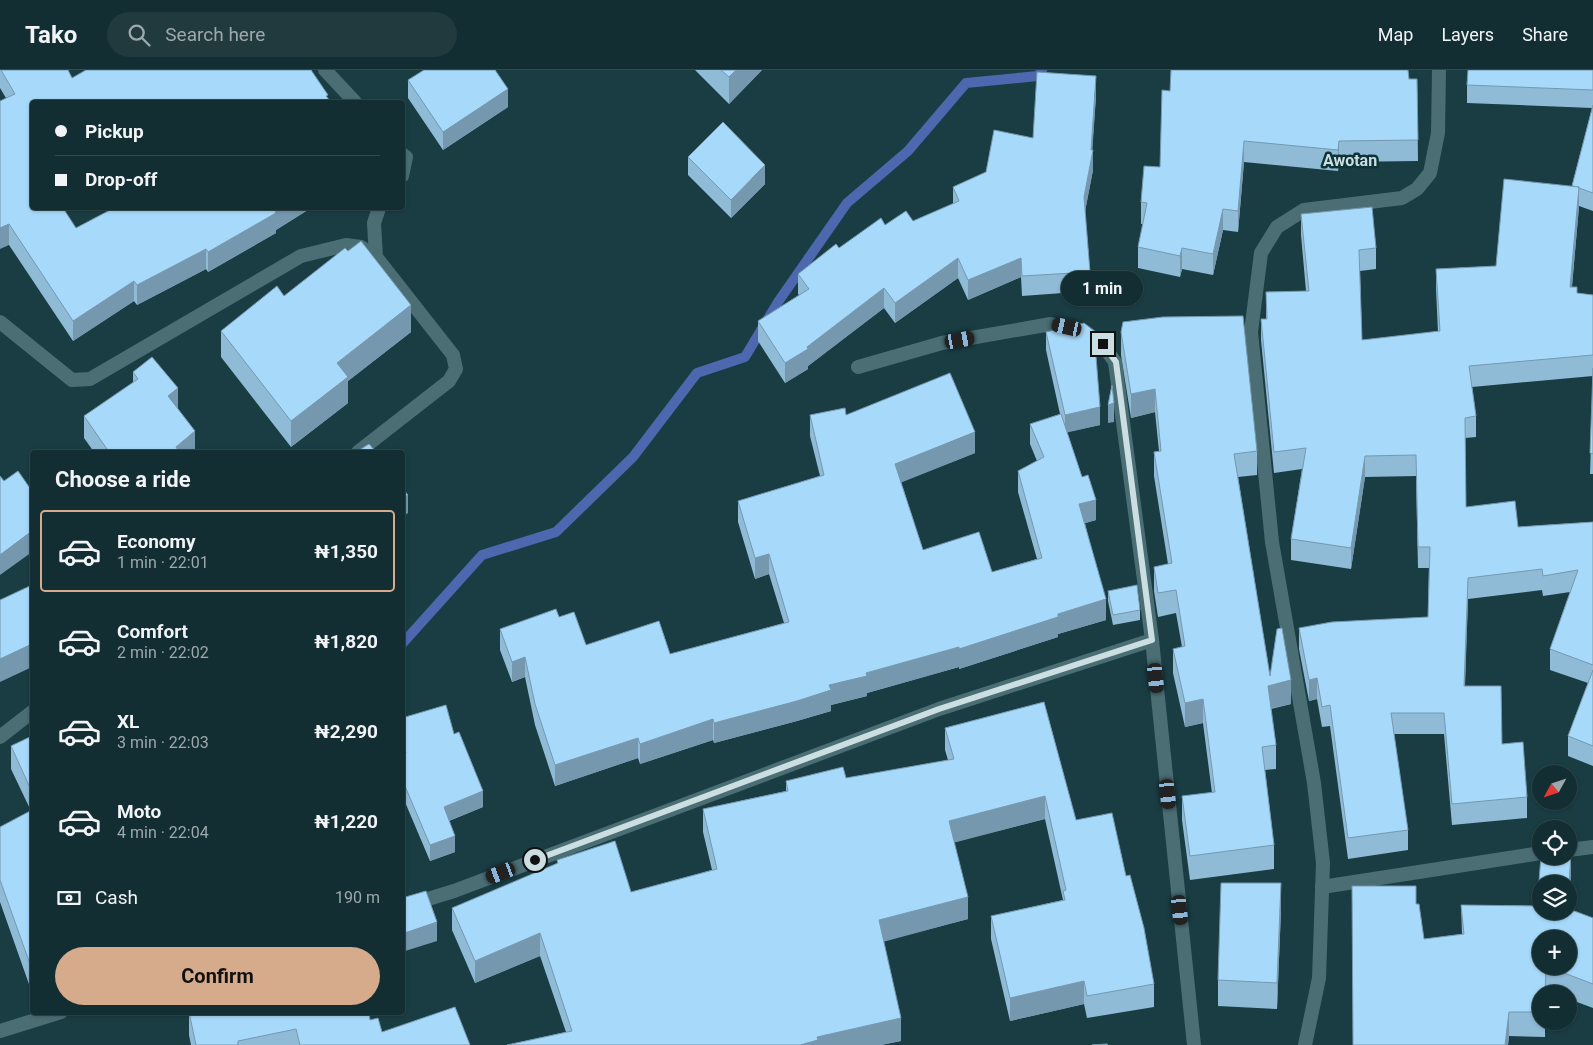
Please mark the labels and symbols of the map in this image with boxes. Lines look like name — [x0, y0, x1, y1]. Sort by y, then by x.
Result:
district label: Awotan — [1323, 151, 1377, 170]
callout: 1 min — [1062, 272, 1144, 306]
car — [1050, 316, 1083, 338]
car — [943, 330, 976, 350]
route end — [1092, 333, 1114, 355]
car — [1146, 662, 1165, 694]
north arrow — [1532, 765, 1578, 810]
car — [1158, 778, 1177, 810]
route start — [524, 849, 546, 871]
car — [484, 861, 517, 885]
car — [1170, 894, 1189, 926]

